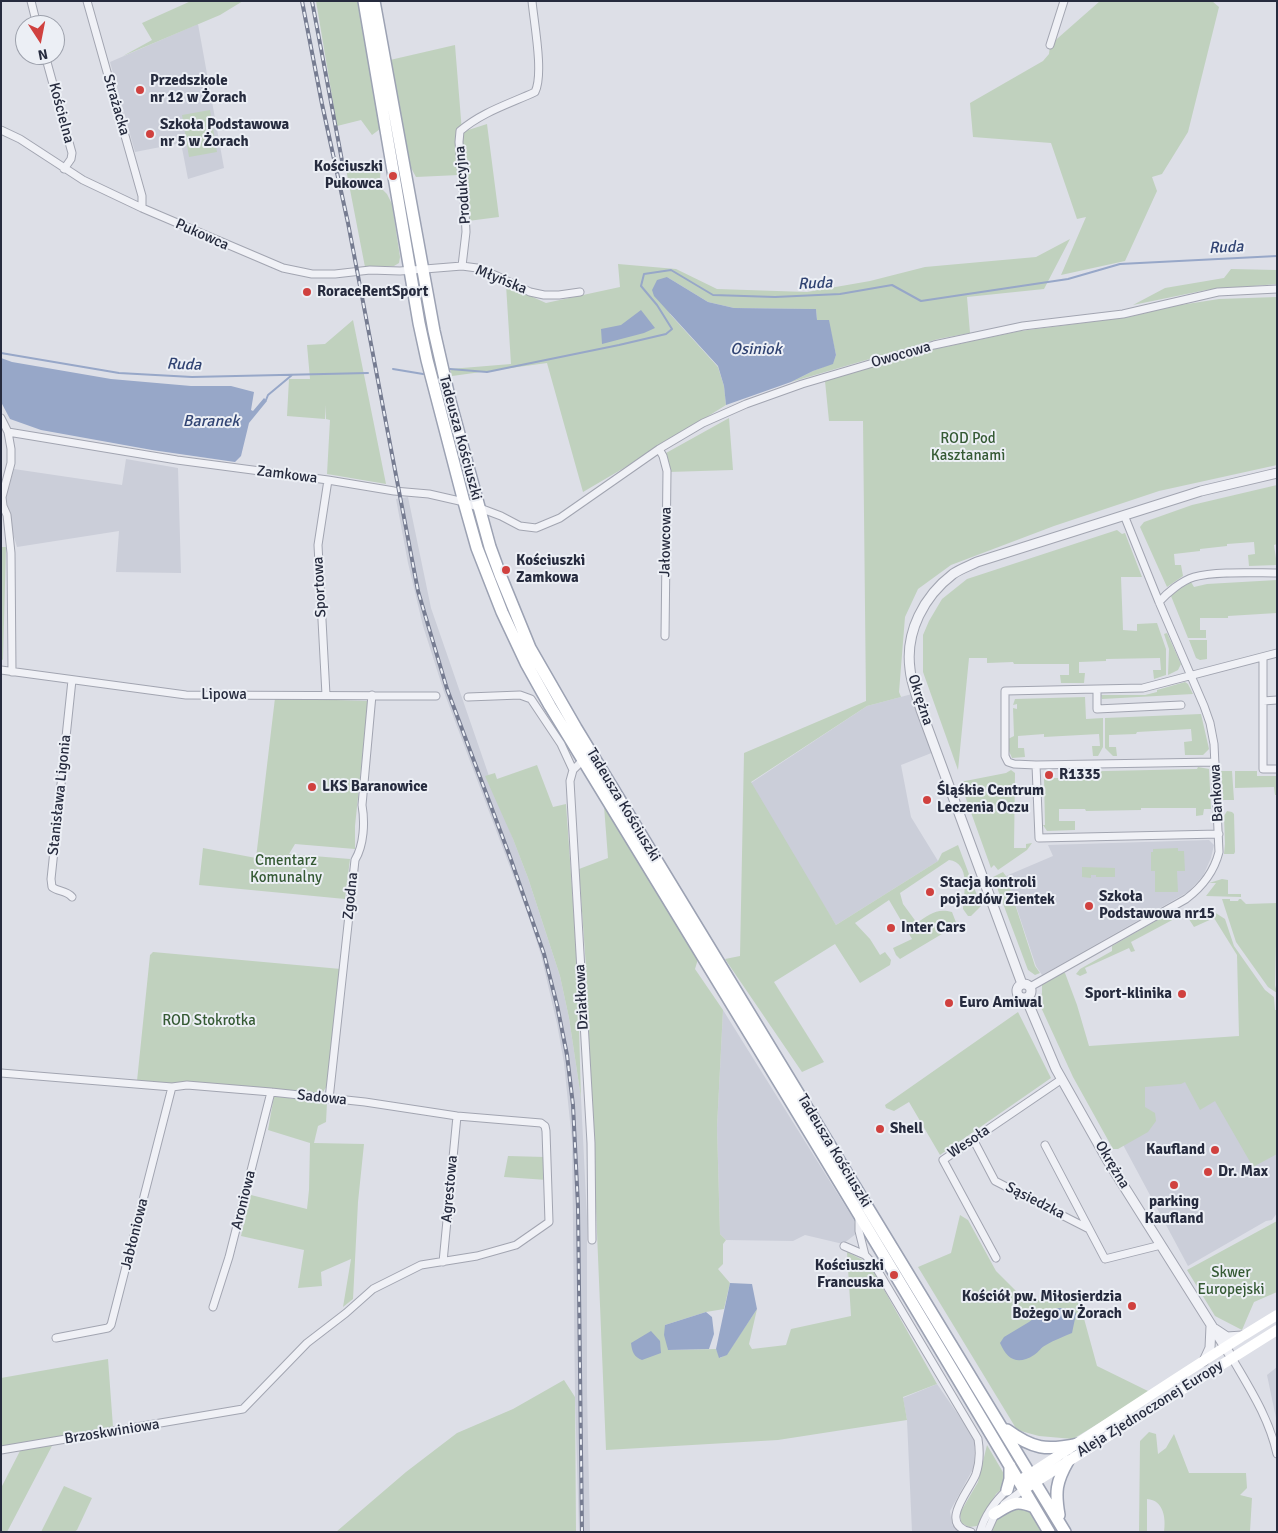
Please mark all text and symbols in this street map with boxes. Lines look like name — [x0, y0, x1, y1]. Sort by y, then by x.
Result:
north arrow — [15, 15, 65, 65]
text: N — [36, 45, 49, 64]
street label: Strażacka — [99, 72, 133, 138]
place label: Przedszkole nr 12 w Żorach — [150, 72, 247, 107]
street label: Kościelna — [44, 81, 78, 145]
marker: Przedszkole nr 12 w Żorach — [134, 84, 146, 96]
place label: Szkoła Podstawowa nr 5 w Żorach — [160, 116, 289, 151]
marker: Szkoła Podstawowa nr 5 w Żorach — [144, 128, 156, 140]
street label: Produkcyjna — [451, 145, 475, 225]
place label: Kościuszki Pukowca — [314, 158, 383, 193]
marker: Kościuszki Pukowca — [387, 170, 399, 182]
street label: Pukowca — [172, 215, 232, 255]
water label: Ruda — [1208, 238, 1244, 258]
street label: Młyńska — [472, 261, 530, 299]
water label: Ruda — [797, 274, 833, 294]
place label: RoraceRentSport — [317, 283, 428, 301]
marker: RoraceRentSport — [301, 286, 313, 298]
street label: Owocowa — [869, 338, 933, 372]
water label: Osiniok — [730, 340, 782, 360]
water label: Ruda — [166, 355, 202, 375]
street label: Tadeusza Kościuszki — [435, 373, 485, 503]
water label: Baranek — [183, 412, 239, 432]
park label: ROD Pod Kasztanami — [931, 430, 1005, 465]
street label: Zamkowa — [256, 462, 318, 488]
street label: Jałowcowa — [656, 507, 676, 577]
place label: Kościuszki Zamkowa — [516, 552, 585, 587]
street label: Sportowa — [309, 556, 331, 618]
marker: Kościuszki Zamkowa — [500, 564, 512, 576]
street label: Okrężna — [903, 672, 937, 728]
street label: Lipowa — [201, 686, 247, 704]
street label: Stanisława Ligonia — [45, 734, 75, 856]
street label: Tadeusza Kościuszki — [582, 745, 664, 865]
street label: Bankowa — [1206, 764, 1228, 822]
place label: R1335 — [1059, 766, 1101, 784]
marker: R1335 — [1043, 769, 1055, 781]
place label: LKS Baranowice — [322, 778, 428, 796]
marker: LKS Baranowice — [306, 781, 318, 793]
place label: Śląśkie Centrum Leczenia Oczu — [937, 782, 1044, 817]
marker: Śląśkie Centrum Leczenia Oczu — [921, 794, 933, 806]
park label: Cmentarz Komunalny — [250, 852, 322, 887]
street label: Zgodna — [340, 871, 362, 921]
place label: Stacja kontroli pojazdów Zientek — [940, 874, 1055, 909]
marker: Stacja kontroli pojazdów Zientek — [924, 886, 936, 898]
place label: Szkoła Podstawowa nr15 — [1099, 888, 1215, 923]
marker: Szkoła Podstawowa nr15 — [1083, 900, 1095, 912]
place label: Inter Cars — [901, 919, 966, 937]
marker: Inter Cars — [885, 922, 897, 934]
street label: Działkowa — [571, 964, 593, 1030]
place label: Sport-klinika — [1085, 985, 1172, 1003]
marker: Sport-klinika — [1176, 988, 1188, 1000]
place label: Euro Amiwal — [959, 994, 1042, 1012]
marker: Euro Amiwal — [943, 997, 955, 1009]
park label: ROD Stokrotka — [162, 1012, 256, 1030]
street label: Sadowa — [296, 1086, 348, 1110]
street label: Tadeusza Kościuszki — [793, 1091, 875, 1211]
place label: Shell — [890, 1120, 923, 1138]
street label: Wesoła — [945, 1121, 993, 1163]
marker: Shell — [874, 1123, 886, 1135]
street label: Okrężna — [1091, 1138, 1133, 1192]
place label: Kaufland — [1146, 1141, 1205, 1159]
marker: Kaufland — [1209, 1144, 1221, 1156]
street label: Agrestowa — [438, 1155, 462, 1223]
place label: Dr. Max — [1218, 1163, 1268, 1181]
marker: Dr. Max — [1202, 1166, 1214, 1178]
street label: Aroniowa — [228, 1169, 260, 1231]
street label: Sąsiedzka — [1002, 1178, 1068, 1224]
marker: parking Kaufland — [1168, 1179, 1180, 1191]
place label: parking Kaufland — [1145, 1193, 1203, 1228]
street label: Jabłoniowa — [117, 1196, 153, 1272]
place label: Kościuszki Francuska — [815, 1257, 884, 1292]
park label: Skwer Europejski — [1197, 1264, 1265, 1299]
marker: Kościuszki Francuska — [888, 1269, 900, 1281]
place label: Kościół pw. Miłosierdzia Bożego w Żorach — [962, 1288, 1122, 1323]
marker: Kościół pw. Miłosierdzia Bożego w Żorach — [1126, 1300, 1138, 1312]
street label: Aleja Zjednoczonej Europy — [1074, 1357, 1226, 1461]
street label: Brzoskwiniowa — [63, 1416, 161, 1448]

